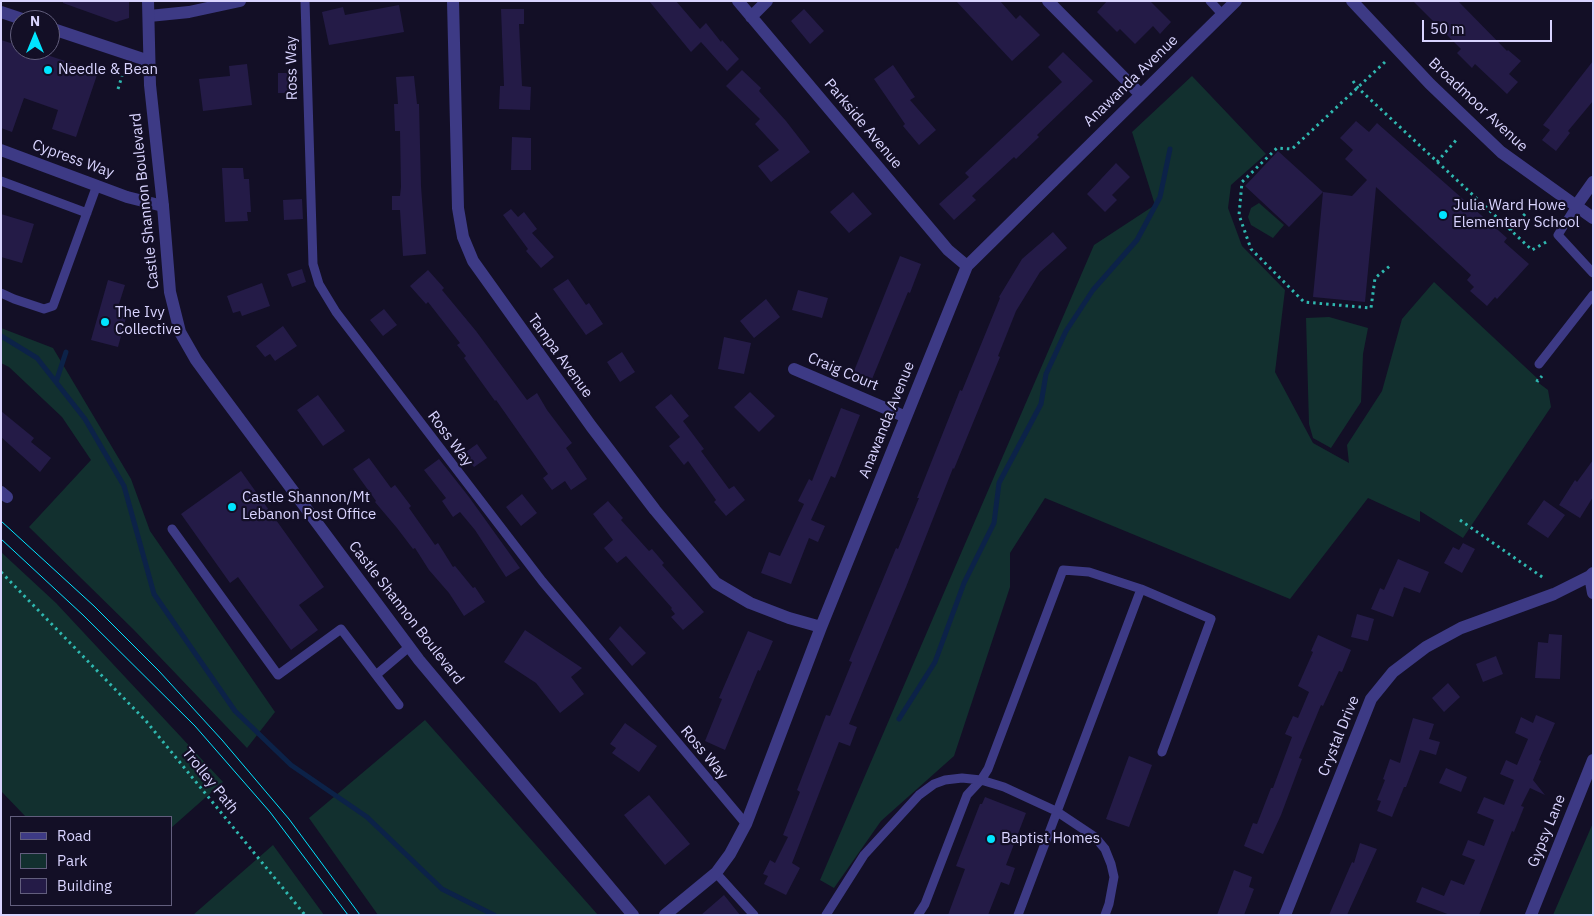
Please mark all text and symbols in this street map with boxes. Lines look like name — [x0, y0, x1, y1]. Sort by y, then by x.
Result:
north arrow — [10, 10, 60, 60]
scale bar — [1424, 10, 1554, 42]
text: N — [30, 12, 40, 30]
text: 50 m — [1430, 19, 1465, 38]
street label: Anawanda Avenue — [1080, 31, 1182, 131]
street label: Ross Way — [282, 36, 302, 100]
street label: Broadmoor Avenue — [1425, 54, 1531, 156]
place label: Needle & Bean — [58, 61, 158, 79]
marker: Needle & Bean — [42, 64, 54, 76]
street label: Parkside Avenue — [820, 75, 906, 173]
street label: Castle Shannon Boulevard — [127, 112, 163, 290]
street label: Cypress Way — [30, 136, 116, 182]
place label: Julia Ward Howe Elementary School — [1453, 197, 1580, 232]
marker: Julia Ward Howe Elementary School — [1437, 209, 1449, 221]
place label: The Ivy Collective — [115, 304, 181, 339]
street label: Tampa Avenue — [524, 311, 596, 401]
marker: The Ivy Collective — [99, 316, 111, 328]
street label: Craig Court — [805, 349, 881, 395]
street label: Anawanda Avenue — [855, 359, 919, 481]
street label: Ross Way — [423, 408, 477, 470]
place label: Castle Shannon/Mt Lebanon Post Office — [242, 489, 376, 524]
marker: Castle Shannon/Mt Lebanon Post Office — [226, 501, 238, 513]
street label: Castle Shannon Boulevard — [345, 538, 467, 688]
street label: Crystal Drive — [1315, 693, 1363, 779]
street label: Ross Way — [676, 723, 732, 783]
street label: Trolley Path — [178, 744, 242, 818]
street label: Gypsy Lane — [1524, 792, 1570, 870]
legend — [10, 816, 172, 906]
text: Road — [57, 826, 92, 845]
place label: Baptist Homes — [1001, 830, 1100, 848]
marker: Baptist Homes — [985, 833, 997, 845]
text: Park — [57, 851, 87, 870]
text: Building — [57, 876, 112, 895]

